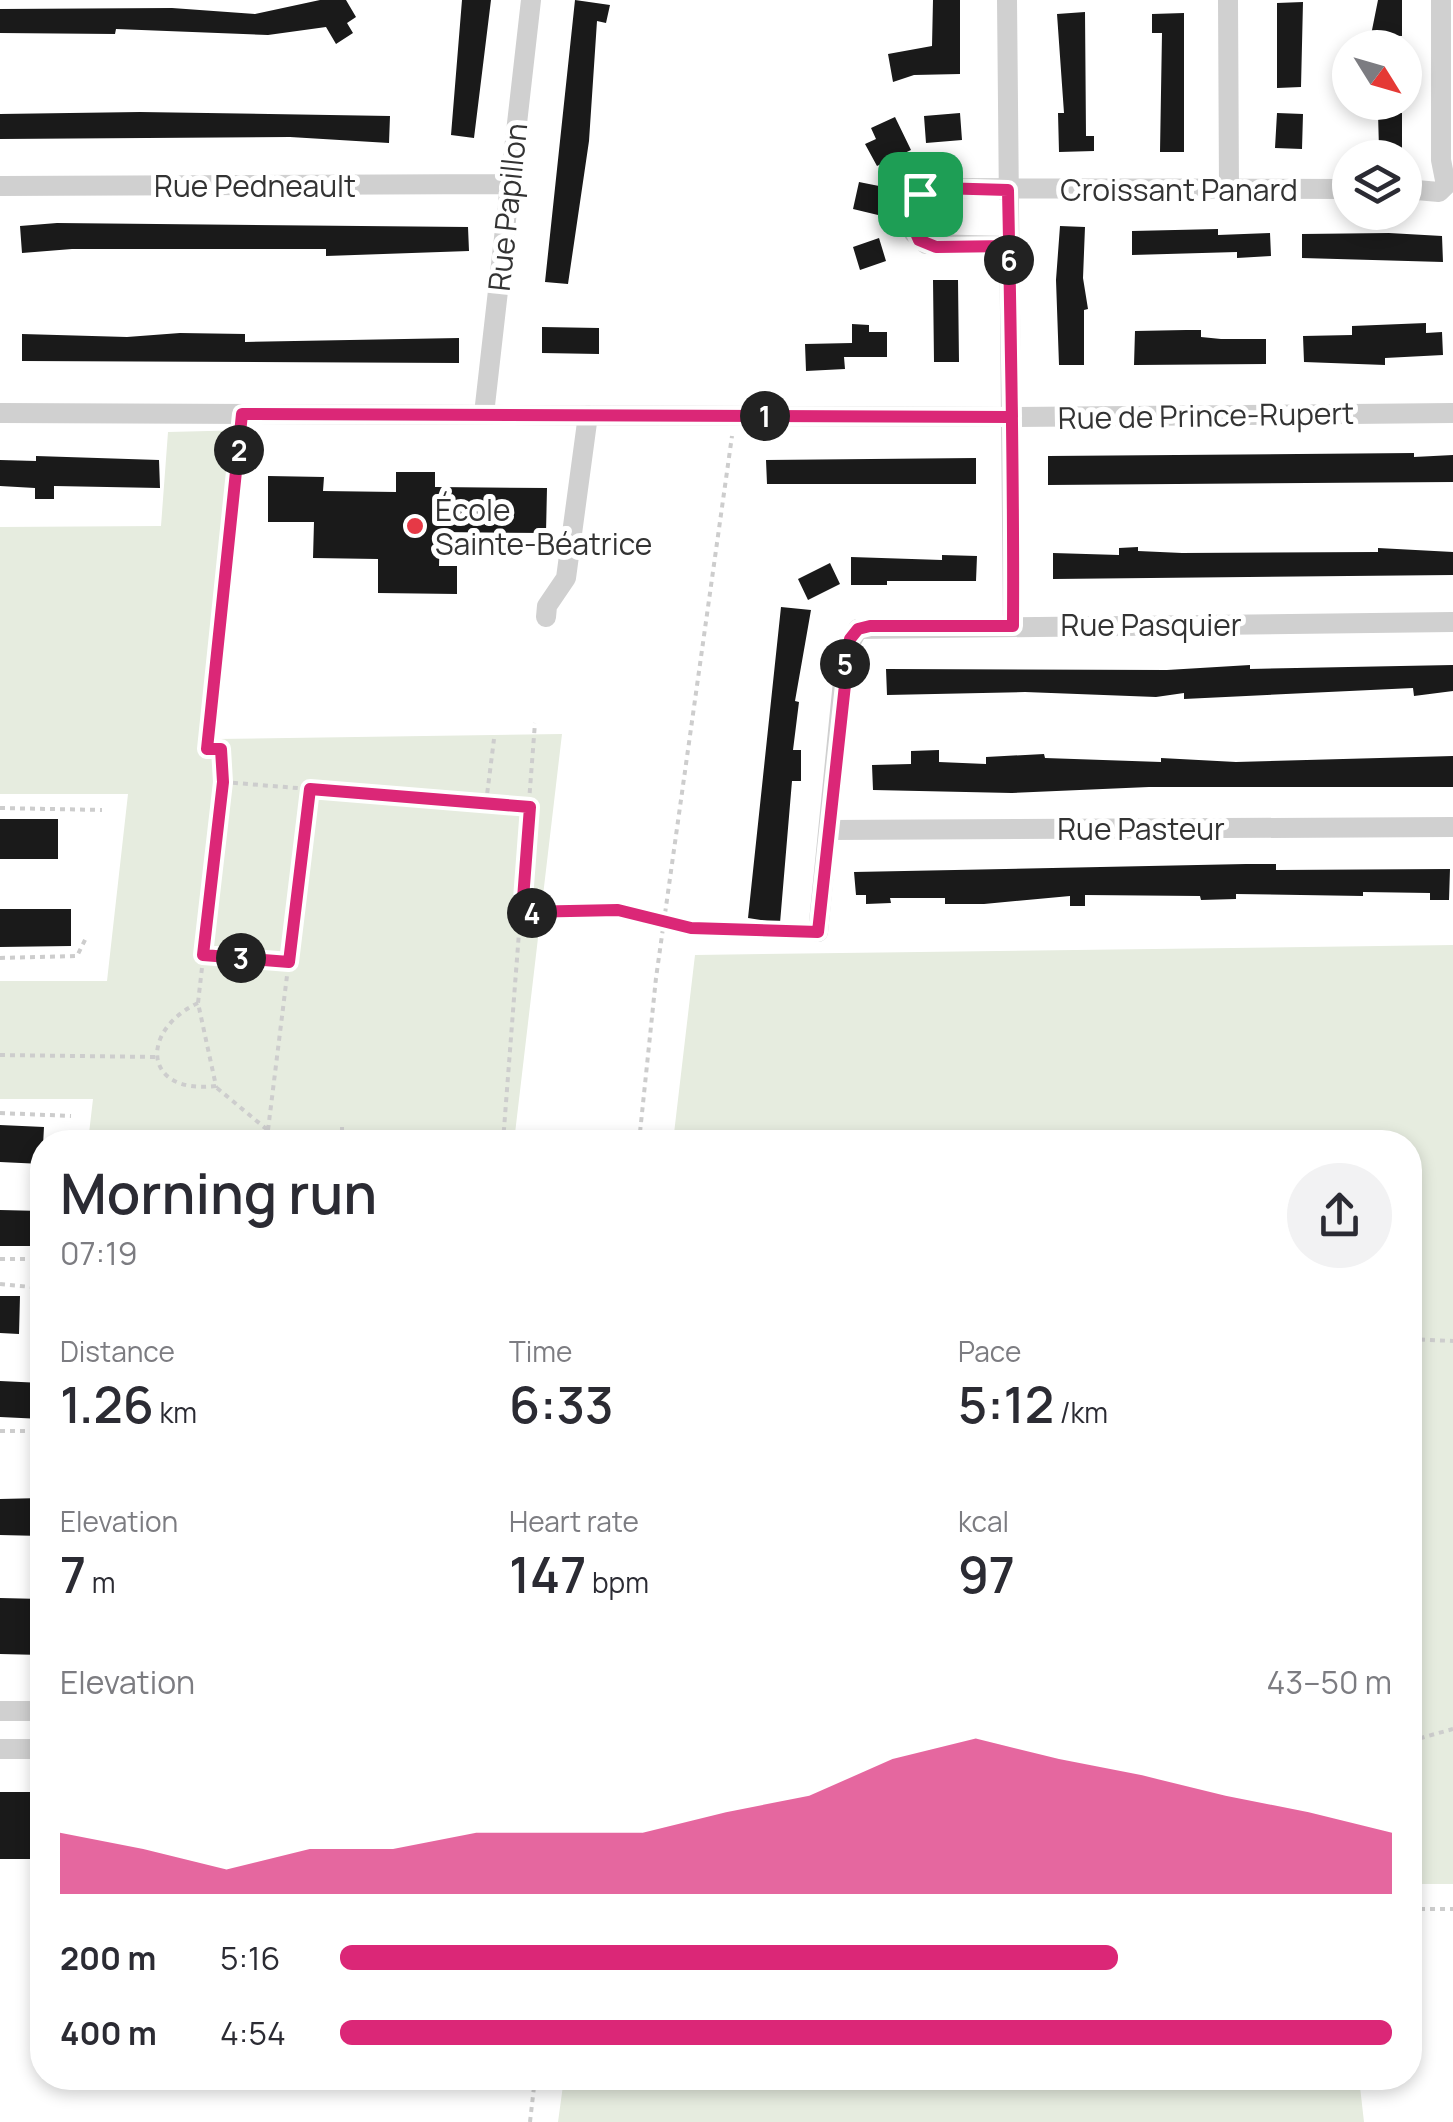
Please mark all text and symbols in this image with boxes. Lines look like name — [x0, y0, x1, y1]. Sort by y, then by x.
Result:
north arrow — [1332, 30, 1422, 120]
map controls — [1332, 30, 1422, 230]
street label: Rue Papillon — [478, 121, 536, 293]
button: layers — [1332, 140, 1422, 230]
pin — [878, 152, 963, 237]
street label: Rue Pedneault — [154, 165, 356, 206]
icon: arrive — [893, 167, 948, 222]
street label: Croissant Panard — [1060, 169, 1298, 210]
pin: 6 — [984, 235, 1034, 285]
text: 6 — [1000, 241, 1018, 279]
pin: 1 — [740, 391, 790, 441]
street label: Rue de Prince-Rupert — [1057, 392, 1355, 438]
text: 1 — [759, 397, 771, 435]
pin: 2 — [214, 425, 264, 475]
text: 2 — [231, 431, 247, 469]
place label: École Sainte-Béatrice — [435, 489, 652, 564]
marker: École Sainte-Béatrice — [404, 515, 426, 537]
street label: Rue Pasquier — [1060, 604, 1242, 645]
pin: 5 — [820, 639, 870, 689]
text: 5 — [837, 645, 853, 683]
street label: Rue Pasteur — [1057, 808, 1225, 849]
pin: 4 — [507, 888, 557, 938]
text: 4 — [523, 894, 541, 932]
pin: 3 — [216, 933, 266, 983]
text: 3 — [233, 939, 249, 977]
text: Morning run — [60, 1155, 377, 1231]
button: share — [1287, 1163, 1392, 1268]
text: 07:19 — [60, 1231, 138, 1275]
text: Distance — [60, 1332, 175, 1370]
text: Time — [509, 1332, 572, 1370]
text: Pace — [958, 1332, 1021, 1370]
text: 1.26 — [60, 1370, 154, 1438]
text: 6:33 — [509, 1370, 614, 1438]
text: 5:12 — [958, 1370, 1054, 1438]
text: km — [154, 1393, 197, 1431]
text: /km — [1054, 1393, 1108, 1431]
text: Elevation — [60, 1502, 178, 1540]
text: Heart rate — [509, 1502, 639, 1540]
text: kcal — [958, 1502, 1009, 1540]
text: 7 — [60, 1540, 86, 1608]
text: 147 — [509, 1540, 586, 1608]
text: 97 — [958, 1540, 1015, 1608]
text: m — [86, 1563, 116, 1601]
text: bpm — [586, 1563, 649, 1601]
text: Elevation — [60, 1660, 195, 1704]
text: 43–50 m — [1267, 1660, 1392, 1704]
text: 200 m — [60, 1936, 156, 1980]
text: 5:16 — [220, 1936, 280, 1980]
text: 400 m — [60, 2011, 157, 2055]
text: 4:54 — [220, 2011, 286, 2055]

